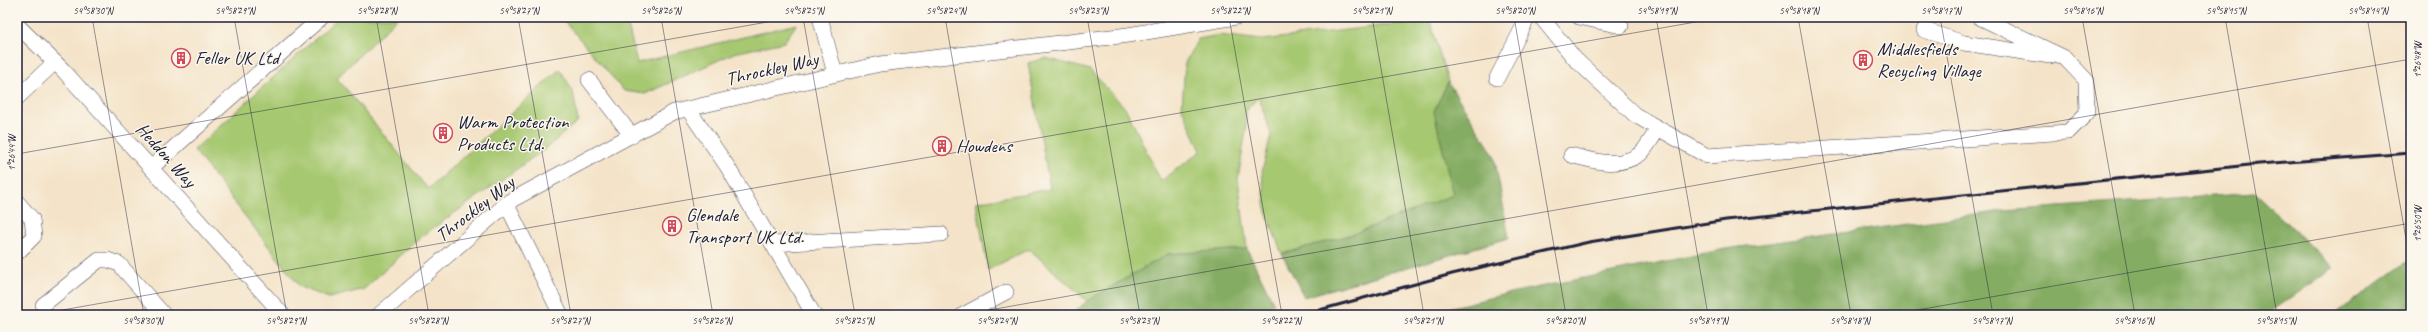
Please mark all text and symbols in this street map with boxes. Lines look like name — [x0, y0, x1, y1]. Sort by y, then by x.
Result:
text: 54°58'30"N — [73, 4, 115, 17]
text: 54°58'29"N — [215, 4, 257, 17]
text: 54°58'28"N — [357, 4, 399, 17]
text: 54°58'27"N — [499, 4, 541, 17]
text: 54°58'26"N — [641, 4, 683, 17]
text: 54°58'25"N — [784, 4, 826, 17]
text: 54°58'24"N — [926, 4, 968, 17]
text: 54°58'23"N — [1068, 4, 1110, 17]
text: 54°58'22"N — [1210, 4, 1252, 17]
text: 54°58'21"N — [1352, 4, 1394, 17]
text: 54°58'20"N — [1495, 4, 1537, 17]
text: 54°58'19"N — [1637, 4, 1679, 17]
text: 54°58'18"N — [1779, 4, 1821, 17]
text: 54°58'17"N — [1921, 4, 1963, 17]
text: 54°58'16"N — [2063, 4, 2105, 17]
text: 54°58'15"N — [2206, 4, 2248, 17]
text: 54°58'14"N — [2348, 4, 2390, 17]
place label: Middlesfields Recycling Village — [1877, 37, 1982, 83]
text: 1°26'48"W — [2411, 40, 2424, 78]
place label: Feller UK Ltd — [195, 46, 282, 70]
street label: Throckley Way — [724, 46, 822, 91]
building icon: Feller UK Ltd — [170, 47, 192, 69]
building icon: Middlesfields Recycling Village — [1852, 49, 1874, 71]
place label: Warm Protection Products Ltd. — [457, 110, 569, 156]
street label: Heddon Way — [130, 117, 203, 194]
building icon: Warm Protection Products Ltd. — [432, 122, 454, 144]
text: 1°26'44"W — [5, 133, 18, 171]
place label: Howdens — [956, 134, 1014, 158]
building icon: Howdens — [931, 135, 953, 157]
street label: Throckley Way — [431, 170, 521, 247]
place label: Glendale Transport UK Ltd. — [686, 203, 804, 249]
text: 1°26'50"W — [2411, 204, 2424, 242]
building icon: Glendale Transport UK Ltd. — [661, 215, 683, 237]
text: 54°58'30"N — [123, 314, 165, 327]
text: 54°58'29"N — [266, 314, 308, 327]
text: 54°58'28"N — [408, 314, 450, 327]
text: 54°58'27"N — [550, 314, 592, 327]
text: 54°58'26"N — [692, 314, 734, 327]
text: 54°58'25"N — [834, 314, 876, 327]
text: 54°58'24"N — [977, 314, 1019, 327]
text: 54°58'23"N — [1119, 314, 1161, 327]
text: 54°58'22"N — [1261, 314, 1303, 327]
text: 54°58'21"N — [1403, 314, 1445, 327]
text: 54°58'20"N — [1545, 314, 1587, 327]
text: 54°58'19"N — [1688, 314, 1730, 327]
text: 54°58'18"N — [1830, 314, 1872, 327]
text: 54°58'17"N — [1972, 314, 2014, 327]
text: 54°58'16"N — [2114, 314, 2156, 327]
text: 54°58'15"N — [2256, 314, 2298, 327]

